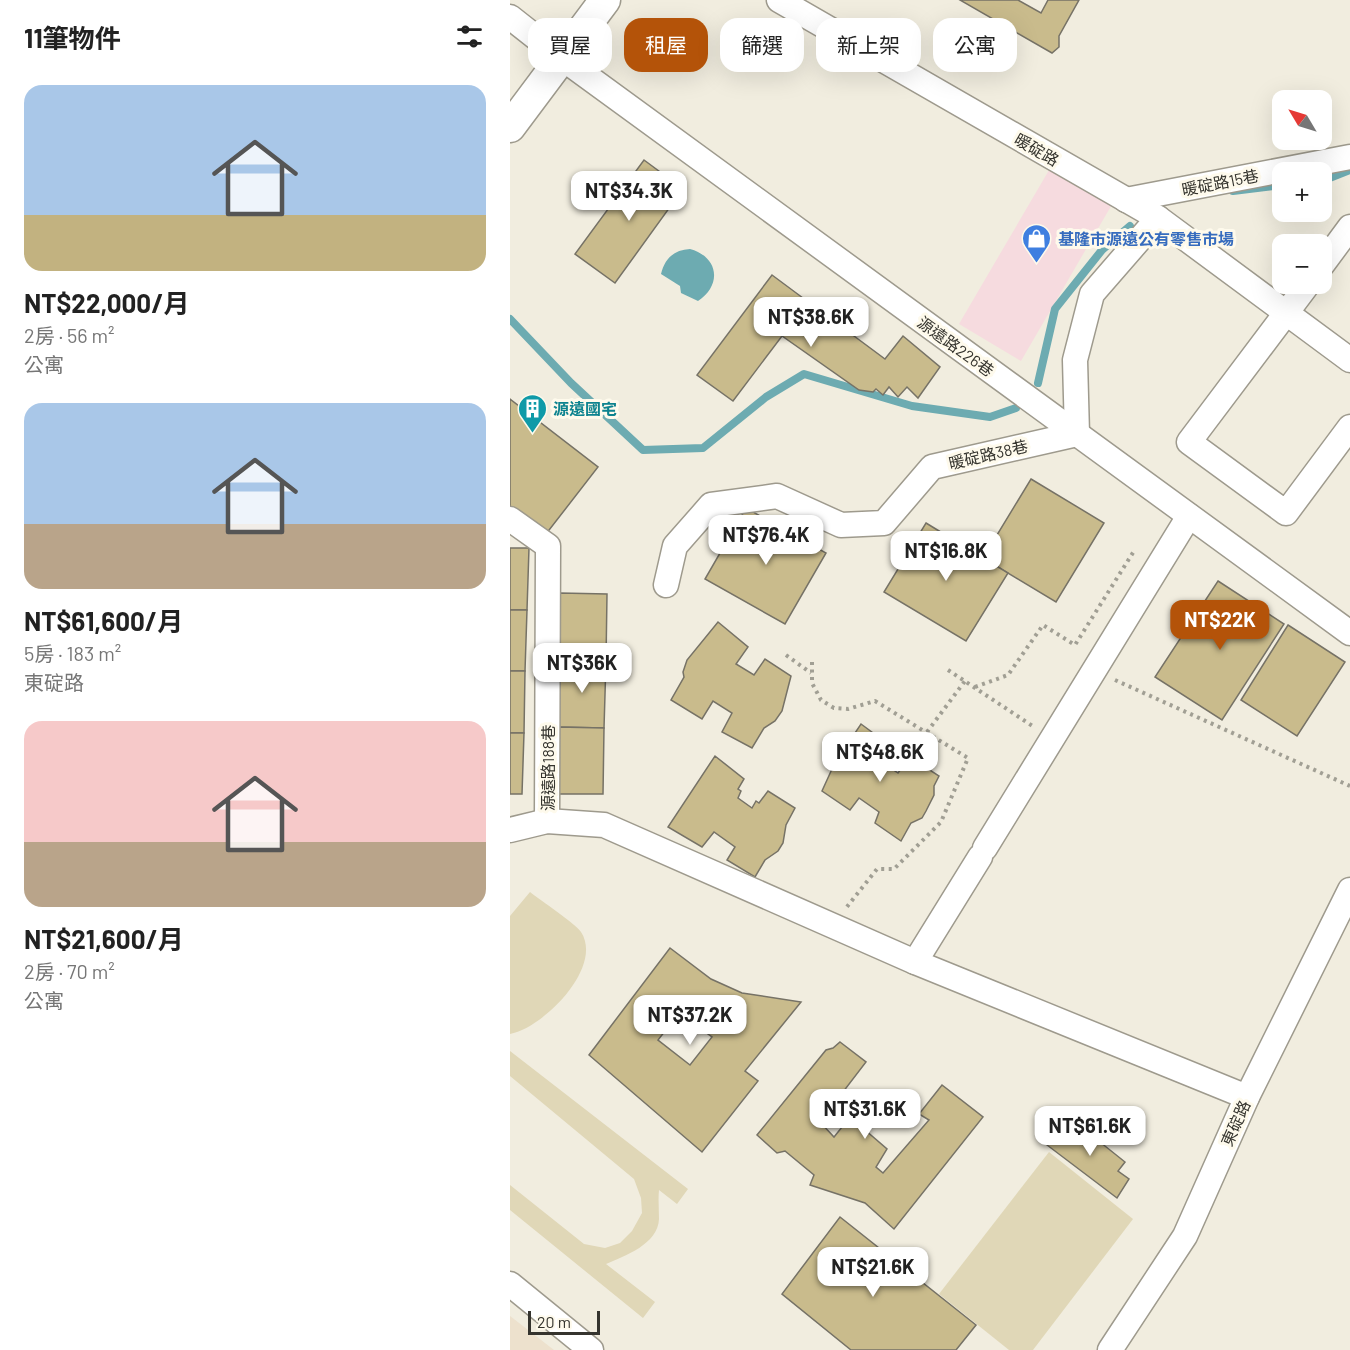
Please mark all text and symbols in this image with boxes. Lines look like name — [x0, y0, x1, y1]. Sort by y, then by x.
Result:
chip: 買屋 — [528, 18, 612, 72]
chip: 租屋 — [624, 18, 708, 72]
chip: 篩選 — [720, 18, 804, 72]
chip: 新上架 — [816, 18, 921, 72]
chip: 公寓 — [933, 18, 1017, 72]
icon: filters — [453, 20, 486, 53]
text: 11筆物件 — [24, 22, 121, 53]
north arrow — [1272, 90, 1332, 150]
map controls — [1272, 90, 1332, 294]
icon: home — [201, 124, 309, 232]
street label: 暖碇路 — [1011, 129, 1063, 169]
button: + — [1272, 162, 1332, 222]
street label: 暖碇路15巷 — [1180, 165, 1260, 199]
pin: NT$34.3K — [567, 171, 691, 222]
text: NT$34.3K — [585, 178, 673, 202]
shop icon: 基隆市源遠公有零售市場 — [1021, 222, 1053, 264]
place label: 基隆市源遠公有零售市場 — [1058, 229, 1234, 248]
button: − — [1272, 234, 1332, 294]
text: NT$22,000/月 — [24, 287, 189, 318]
pin: NT$38.6K — [749, 297, 873, 348]
text: NT$38.6K — [768, 304, 854, 328]
street label: 源遠路226巷 — [914, 312, 998, 380]
text: 2房 · 56 m² — [24, 323, 115, 347]
text: 公寓 — [24, 352, 64, 376]
building icon: 源遠國宅 — [516, 392, 548, 434]
place label: 源遠國宅 — [553, 399, 617, 418]
street label: 暖碇路38巷 — [947, 436, 1029, 472]
icon: home — [201, 442, 309, 550]
pin: NT$76.4K — [704, 515, 828, 566]
text: NT$76.4K — [722, 522, 810, 546]
pin: NT$16.8K — [884, 531, 1008, 582]
text: NT$16.8K — [905, 538, 988, 562]
pin: NT$22K — [1171, 600, 1269, 651]
text: NT$61,600/月 — [24, 605, 183, 636]
text: NT$22K — [1184, 607, 1256, 631]
text: 5房 · 183 m² — [24, 641, 121, 665]
pin: NT$36K — [533, 643, 631, 694]
text: NT$36K — [547, 650, 617, 674]
text: 東碇路 — [24, 670, 84, 694]
street label: 源遠路188巷 — [538, 725, 557, 811]
pin: NT$48.6K — [818, 732, 942, 783]
text: NT$48.6K — [836, 739, 924, 763]
icon: home — [201, 760, 309, 868]
text: NT$21,600/月 — [24, 923, 184, 954]
text: 2房 · 70 m² — [24, 959, 115, 983]
text: 公寓 — [24, 988, 64, 1012]
pin: NT$37.2K — [628, 995, 752, 1046]
text: NT$37.2K — [648, 1002, 732, 1026]
pin: NT$31.6K — [803, 1089, 927, 1140]
text: NT$31.6K — [824, 1096, 906, 1120]
street label: 東碇路 — [1217, 1097, 1253, 1149]
pin: NT$61.6K — [1028, 1106, 1152, 1157]
text: NT$61.6K — [1049, 1113, 1131, 1137]
pin: NT$21.6K — [811, 1247, 935, 1298]
text: NT$21.6K — [831, 1254, 915, 1278]
scale bar — [528, 1308, 600, 1336]
text: 20 m — [537, 1312, 571, 1331]

